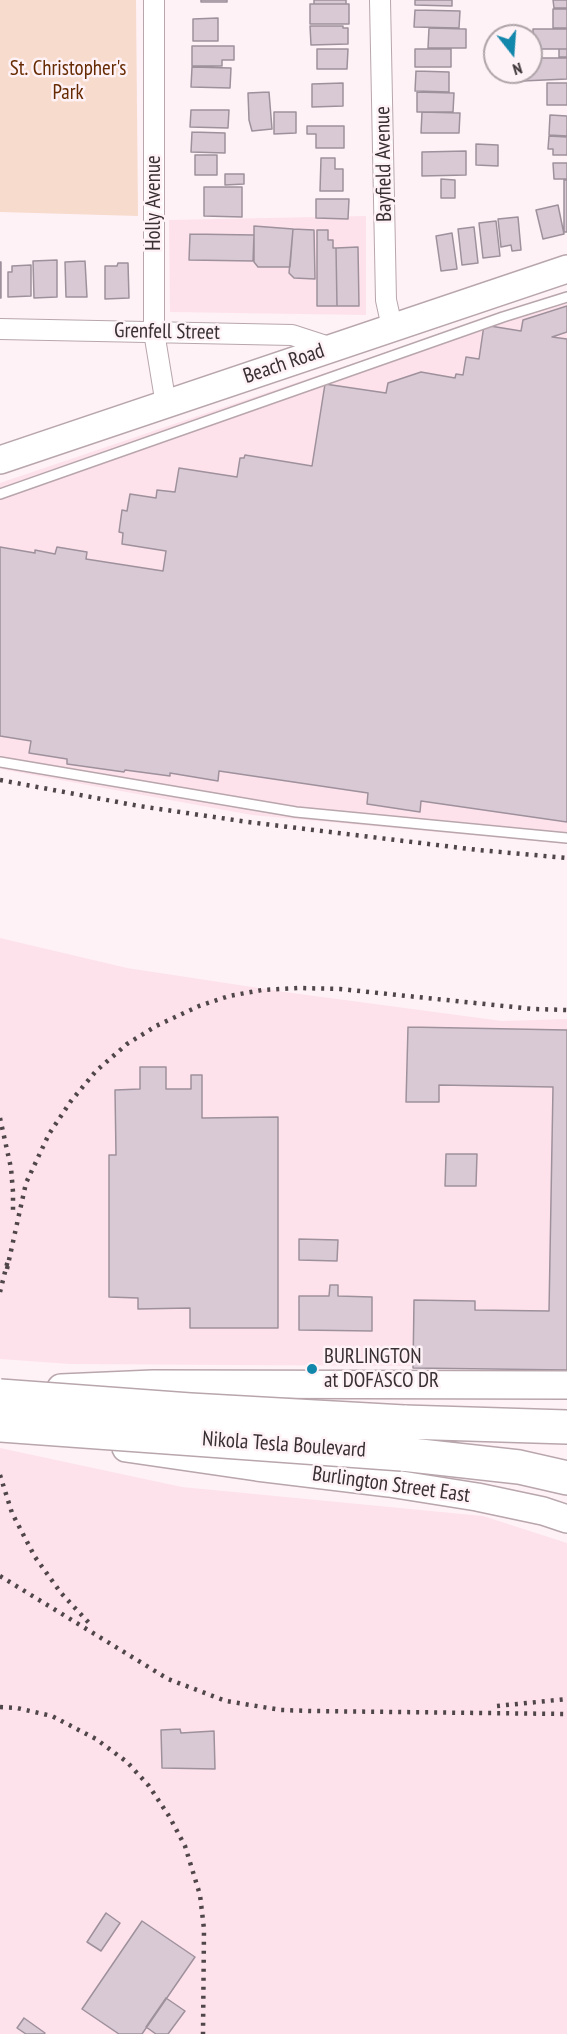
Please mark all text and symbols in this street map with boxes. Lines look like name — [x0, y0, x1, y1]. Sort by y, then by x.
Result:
north arrow — [483, 24, 543, 84]
park label: St. Christopher's Park — [10, 56, 126, 106]
text: N — [511, 58, 525, 80]
street label: Bayfield Avenue — [370, 106, 398, 222]
street label: Holly Avenue — [141, 155, 167, 251]
street label: Grenfell Street — [114, 318, 220, 346]
street label: Beach Road — [240, 338, 328, 390]
place label: BURLINGTON at DOFASCO DR — [324, 1344, 439, 1394]
marker: BURLINGTON at DOFASCO DR — [305, 1362, 319, 1376]
street label: Nikola Tesla Boulevard — [201, 1427, 367, 1463]
street label: Burlington Street East — [310, 1461, 472, 1509]

